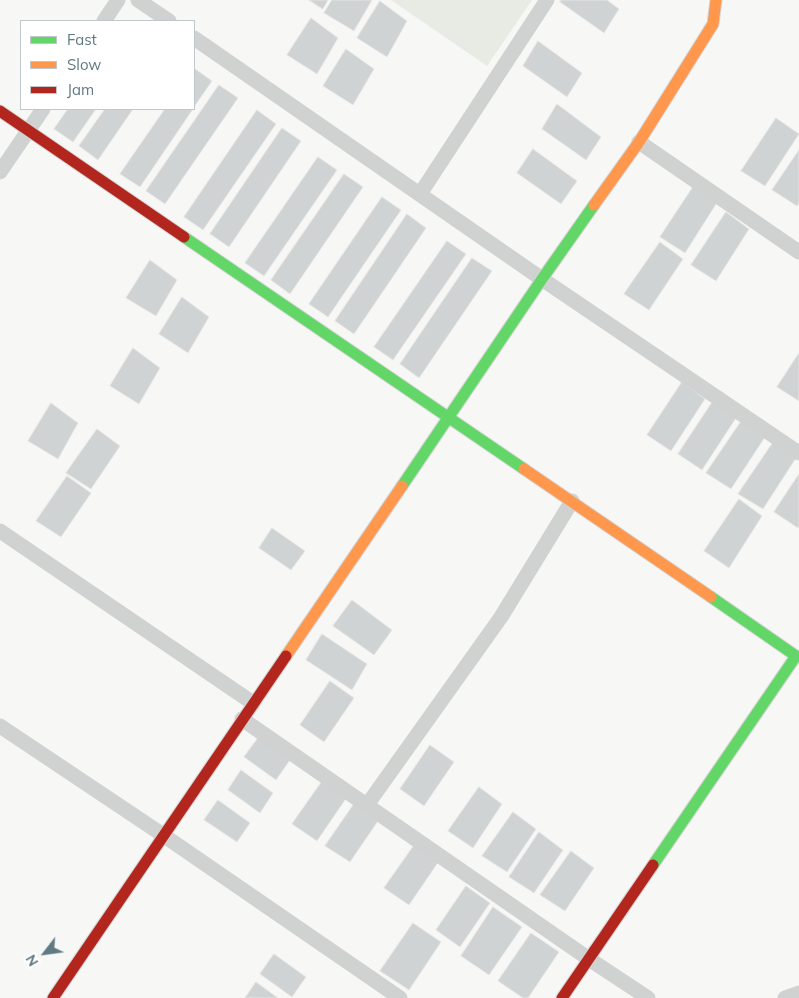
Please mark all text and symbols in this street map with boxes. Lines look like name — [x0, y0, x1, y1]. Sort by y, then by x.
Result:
legend — [20, 20, 195, 110]
text: Fast — [67, 30, 97, 49]
text: Slow — [67, 55, 101, 74]
text: Jam — [67, 80, 94, 99]
north arrow — [20, 928, 70, 978]
text: N — [22, 951, 42, 970]

